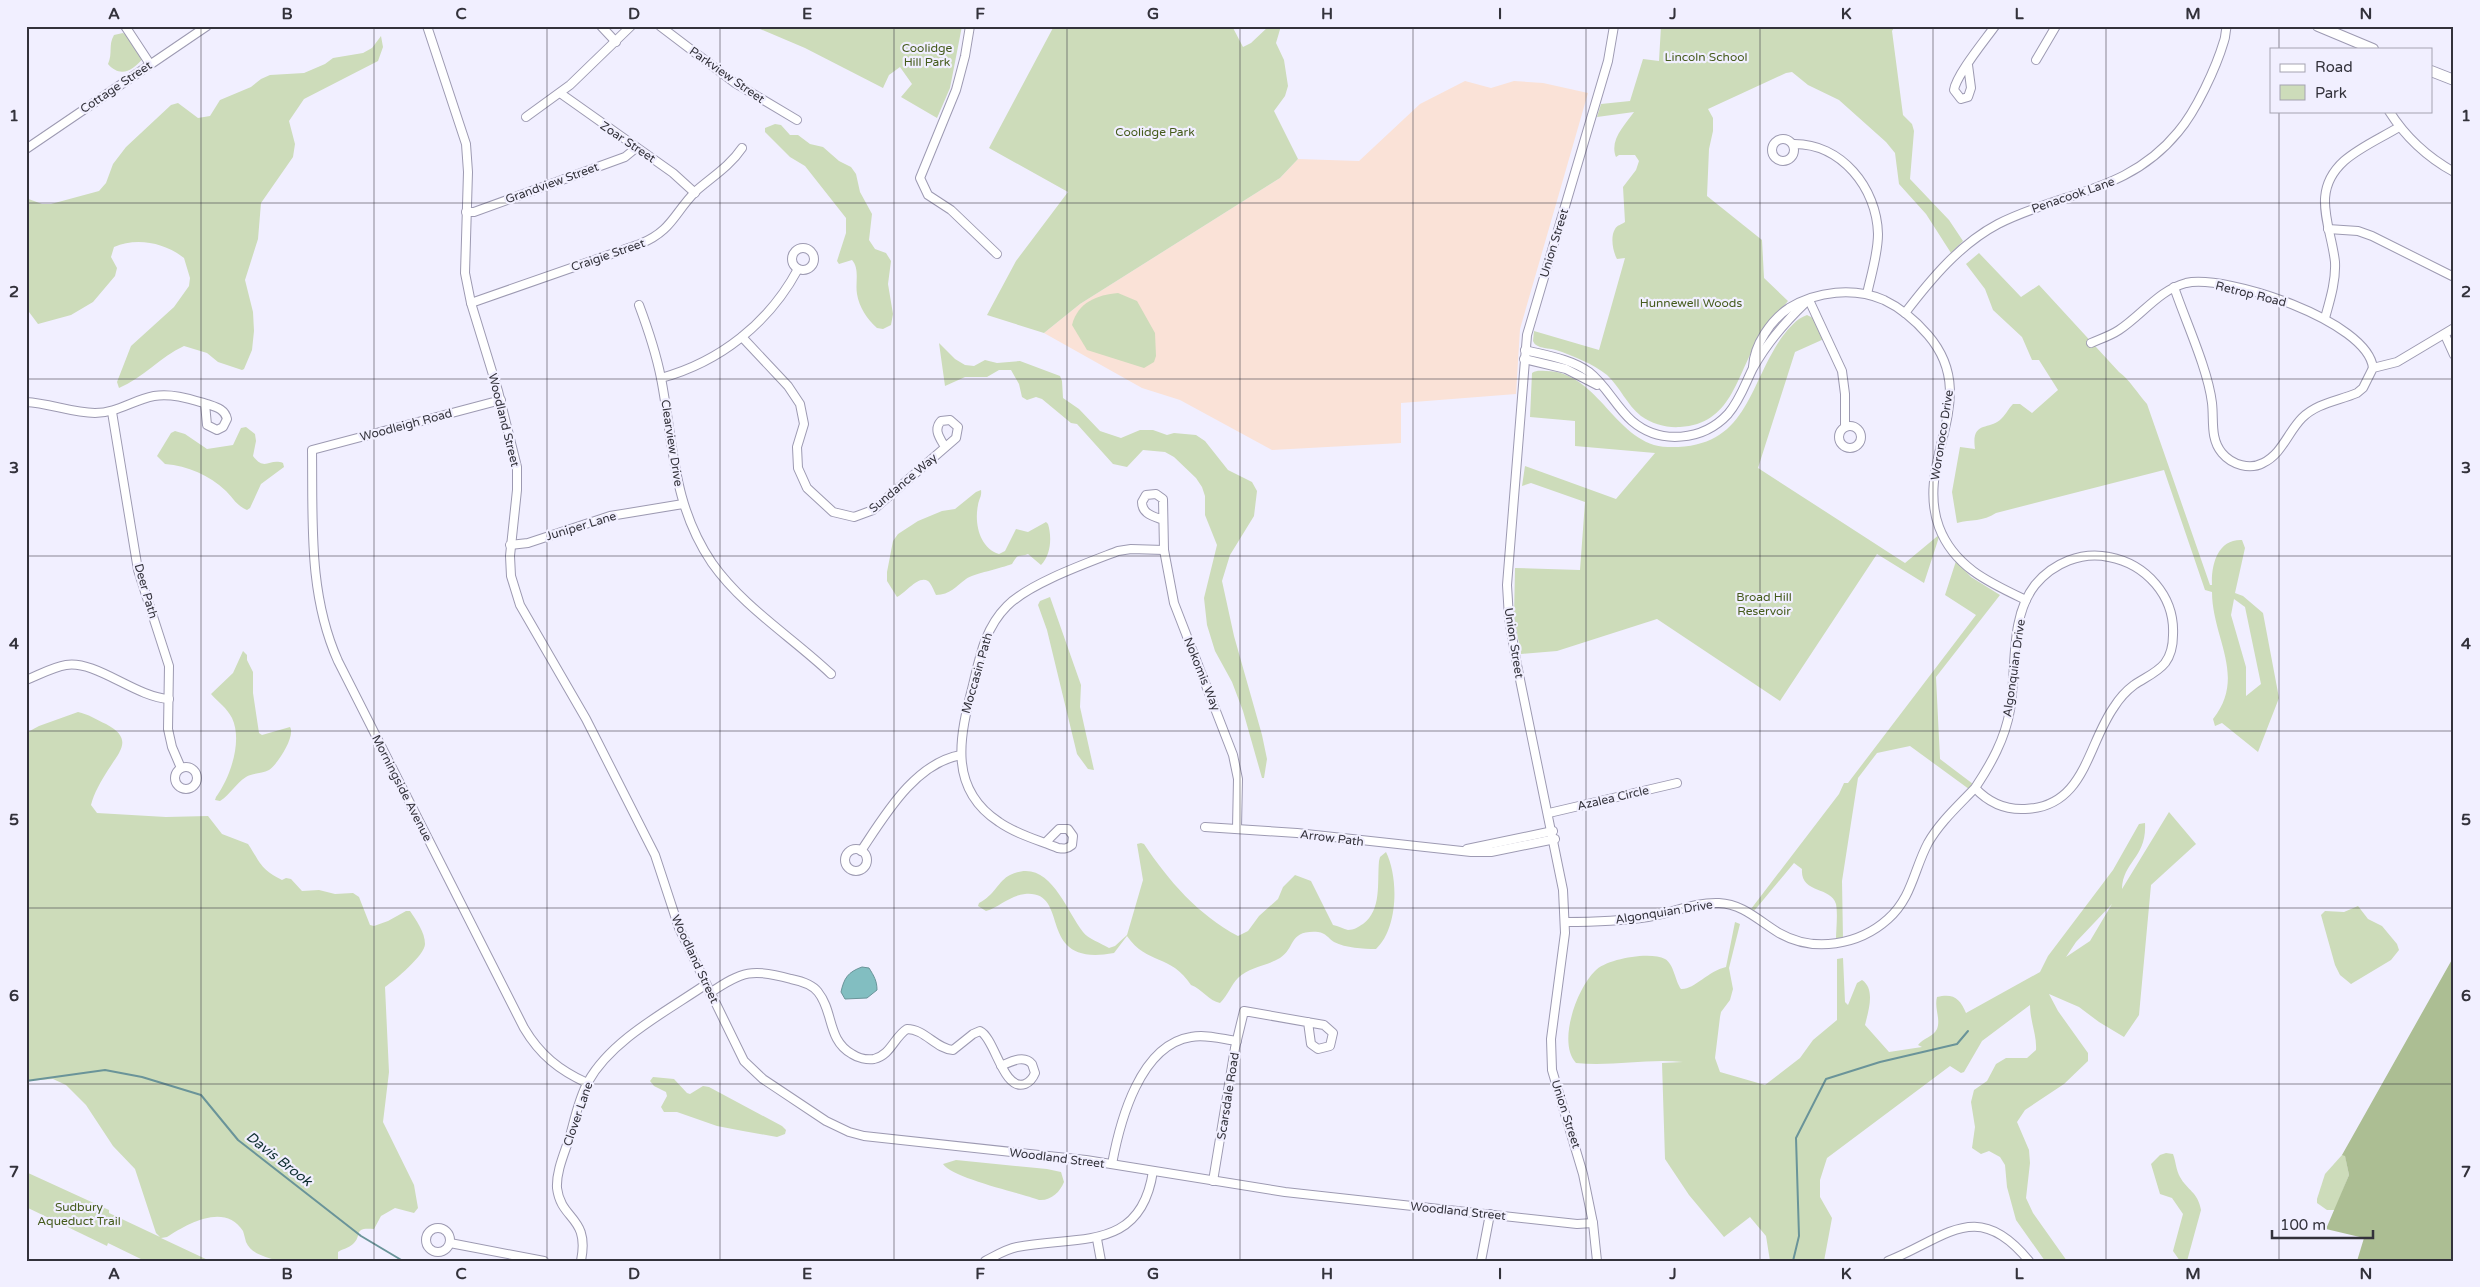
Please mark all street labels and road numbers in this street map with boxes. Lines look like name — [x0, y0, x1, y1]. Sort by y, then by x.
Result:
street label: Parkview Street — [687, 44, 768, 106]
street label: Cottage Street — [78, 58, 155, 116]
street label: Zoar Street — [598, 118, 659, 166]
street label: Grandview Street — [503, 159, 601, 206]
street label: Penacook Lane — [2030, 174, 2117, 216]
street label: Union Street — [1537, 207, 1571, 279]
street label: Craigie Street — [569, 236, 647, 274]
street label: Retrop Road — [2214, 278, 2288, 310]
street label: Woodland Street — [486, 372, 522, 469]
street label: Woronoco Drive — [1928, 389, 1956, 481]
street label: Clearview Drive — [658, 399, 686, 488]
street label: Woodleigh Road — [358, 406, 454, 444]
street label: Sundance Way — [866, 450, 940, 516]
street label: Juniper Lane — [544, 509, 618, 543]
street label: Deer Path — [132, 562, 160, 620]
street label: Union Street — [1502, 607, 1527, 680]
street label: Algonquian Drive — [2000, 618, 2028, 718]
street label: Moccasin Path — [959, 631, 995, 715]
street label: Nokomis Way — [1181, 635, 1223, 713]
street label: Morningside Avenue — [369, 732, 435, 844]
street label: Azalea Circle — [1576, 783, 1650, 813]
street label: Arrow Path — [1299, 827, 1365, 849]
street label: Algonquian Drive — [1614, 897, 1714, 927]
street label: Woodland Street — [668, 913, 722, 1006]
street label: Scarsdale Road — [1214, 1051, 1242, 1141]
street label: Union Street — [1548, 1078, 1584, 1150]
street label: Clover Lane — [560, 1080, 596, 1148]
street label: Woodland Street — [1009, 1145, 1106, 1171]
street label: Woodland Street — [1410, 1199, 1507, 1223]

